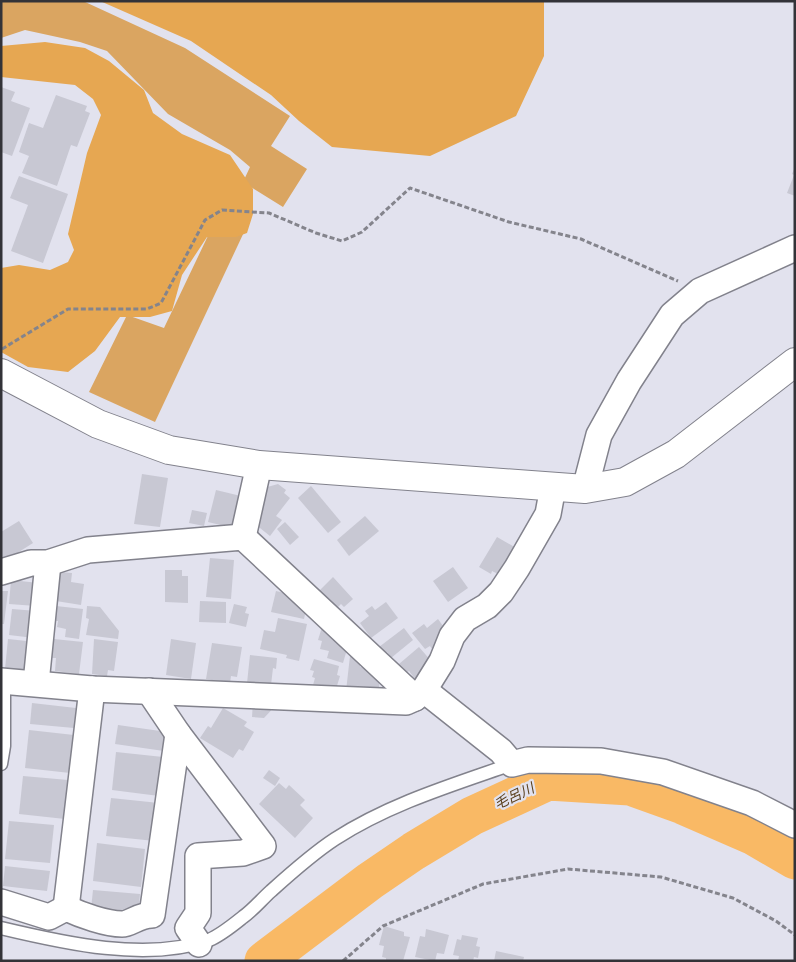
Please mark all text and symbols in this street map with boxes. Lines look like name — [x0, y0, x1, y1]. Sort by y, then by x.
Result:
water label: 毛呂川 — [492, 779, 538, 812]

